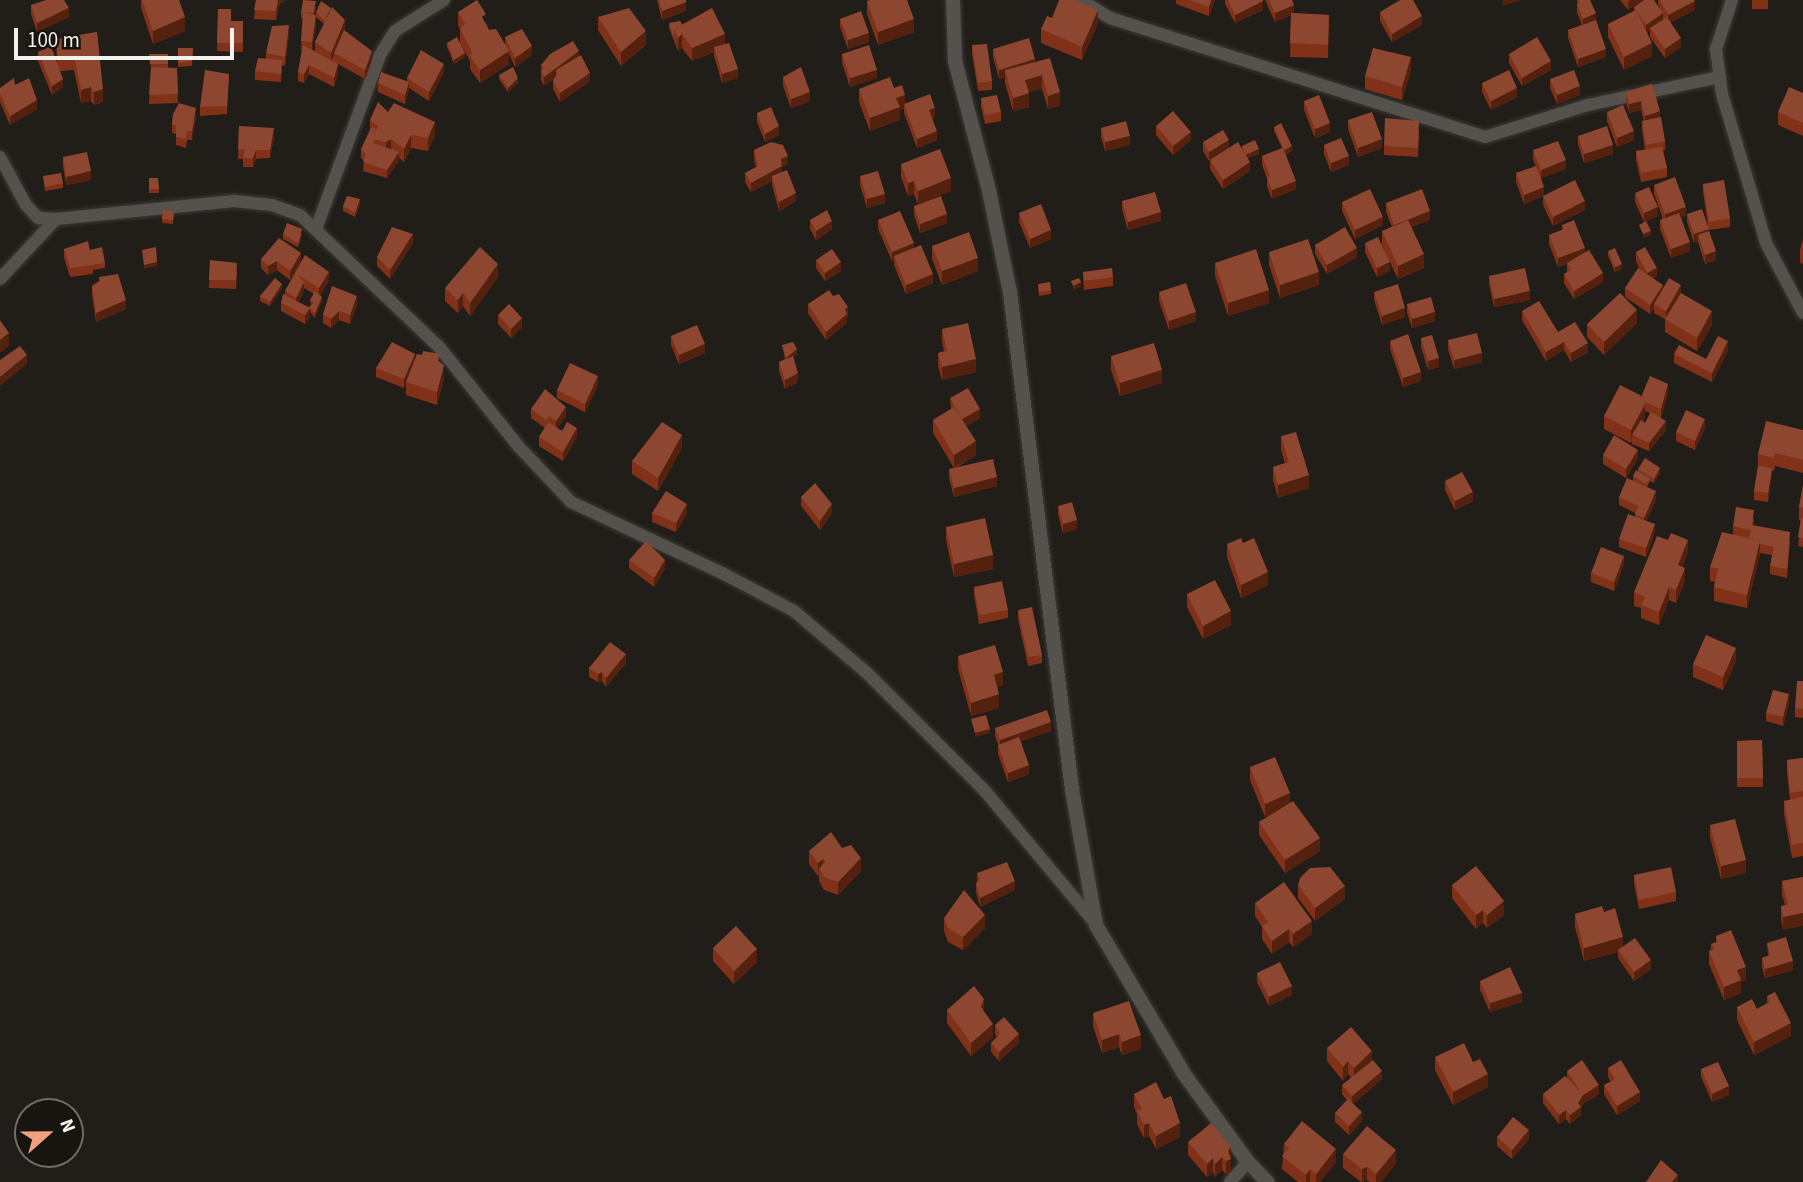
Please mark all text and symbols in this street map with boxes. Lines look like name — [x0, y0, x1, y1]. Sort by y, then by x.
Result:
scale bar — [18, 14, 238, 58]
text: 100 m — [27, 25, 80, 55]
north arrow — [14, 1098, 84, 1168]
text: N — [52, 1115, 82, 1137]

